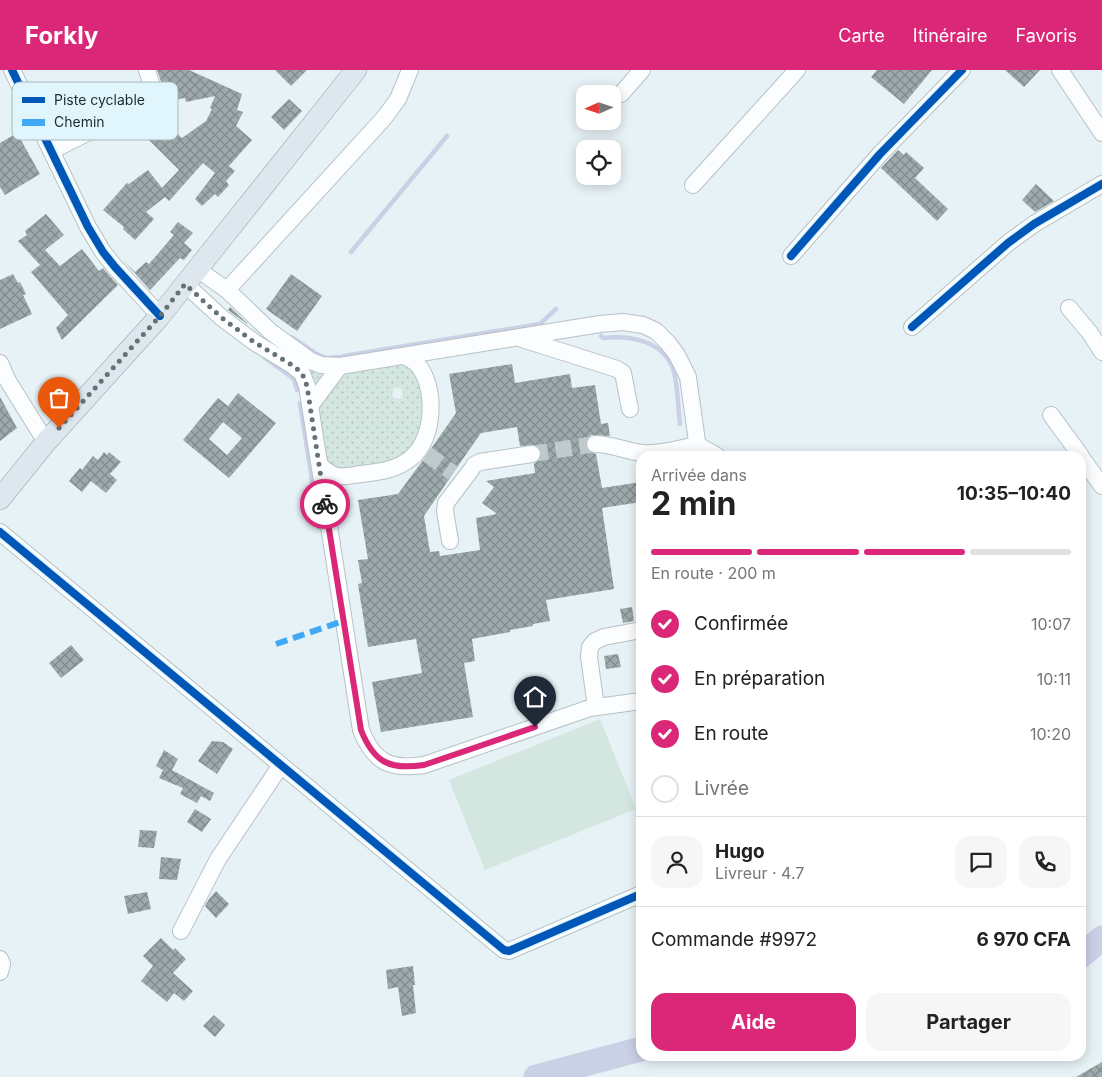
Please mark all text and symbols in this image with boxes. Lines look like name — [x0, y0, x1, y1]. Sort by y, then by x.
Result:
text: Forkly — [25, 21, 98, 50]
text: Carte — [838, 25, 885, 46]
text: Itinéraire — [913, 25, 987, 46]
text: Favoris — [1015, 25, 1077, 46]
legend — [12, 82, 178, 140]
north arrow — [576, 85, 621, 130]
map controls — [576, 85, 621, 185]
text: Piste cyclable — [54, 91, 145, 108]
text: Chemin — [54, 113, 105, 130]
button: locate — [576, 140, 621, 185]
pin — [38, 377, 80, 428]
icon: bag — [45, 384, 73, 412]
text: Arrivée dans — [651, 465, 747, 485]
courier — [300, 479, 350, 529]
text: 10:35–10:40 — [957, 482, 1071, 505]
text: 2 min — [651, 484, 737, 523]
icon: bike — [311, 490, 339, 518]
text: En route · 200 m — [651, 563, 776, 583]
icon: check — [651, 610, 679, 638]
text: Confirmée — [694, 612, 788, 635]
text: 10:07 — [1031, 614, 1071, 634]
icon: check — [651, 665, 679, 693]
text: En préparation — [694, 667, 825, 690]
text: 10:11 — [1037, 669, 1071, 689]
pin — [514, 676, 556, 727]
icon: home — [521, 683, 549, 711]
icon: check — [651, 720, 679, 748]
text: En route — [694, 722, 769, 745]
text: 10:20 — [1030, 724, 1071, 744]
text: Livrée — [694, 777, 749, 800]
button: person — [651, 836, 703, 888]
button: chat — [955, 836, 1007, 888]
button: phone — [1019, 836, 1071, 888]
text: Hugo — [715, 840, 765, 863]
text: Livreur · 4.7 — [715, 863, 804, 883]
text: Commande #9972 — [651, 928, 817, 951]
text: 6 970 CFA — [976, 928, 1071, 951]
button: Aide — [651, 993, 856, 1051]
button: Partager — [866, 993, 1071, 1051]

